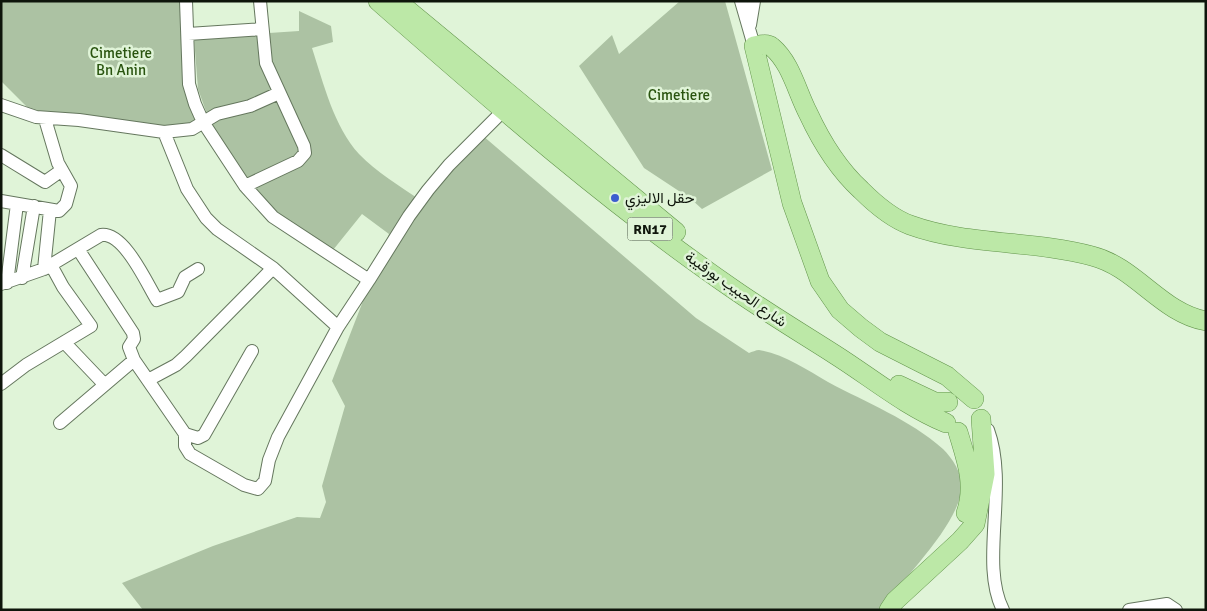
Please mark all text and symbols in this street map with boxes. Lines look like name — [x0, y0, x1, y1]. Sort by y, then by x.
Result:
park label: Cimetiere Bn Anin — [90, 44, 152, 79]
park label: Cimetiere — [648, 86, 710, 104]
place label: حقل الاليزي — [625, 189, 695, 211]
marker: حقل الاليزي — [609, 192, 621, 204]
road number: RN17 — [628, 218, 672, 240]
street label: شارع الحبيب بورقيبة — [681, 247, 790, 332]

